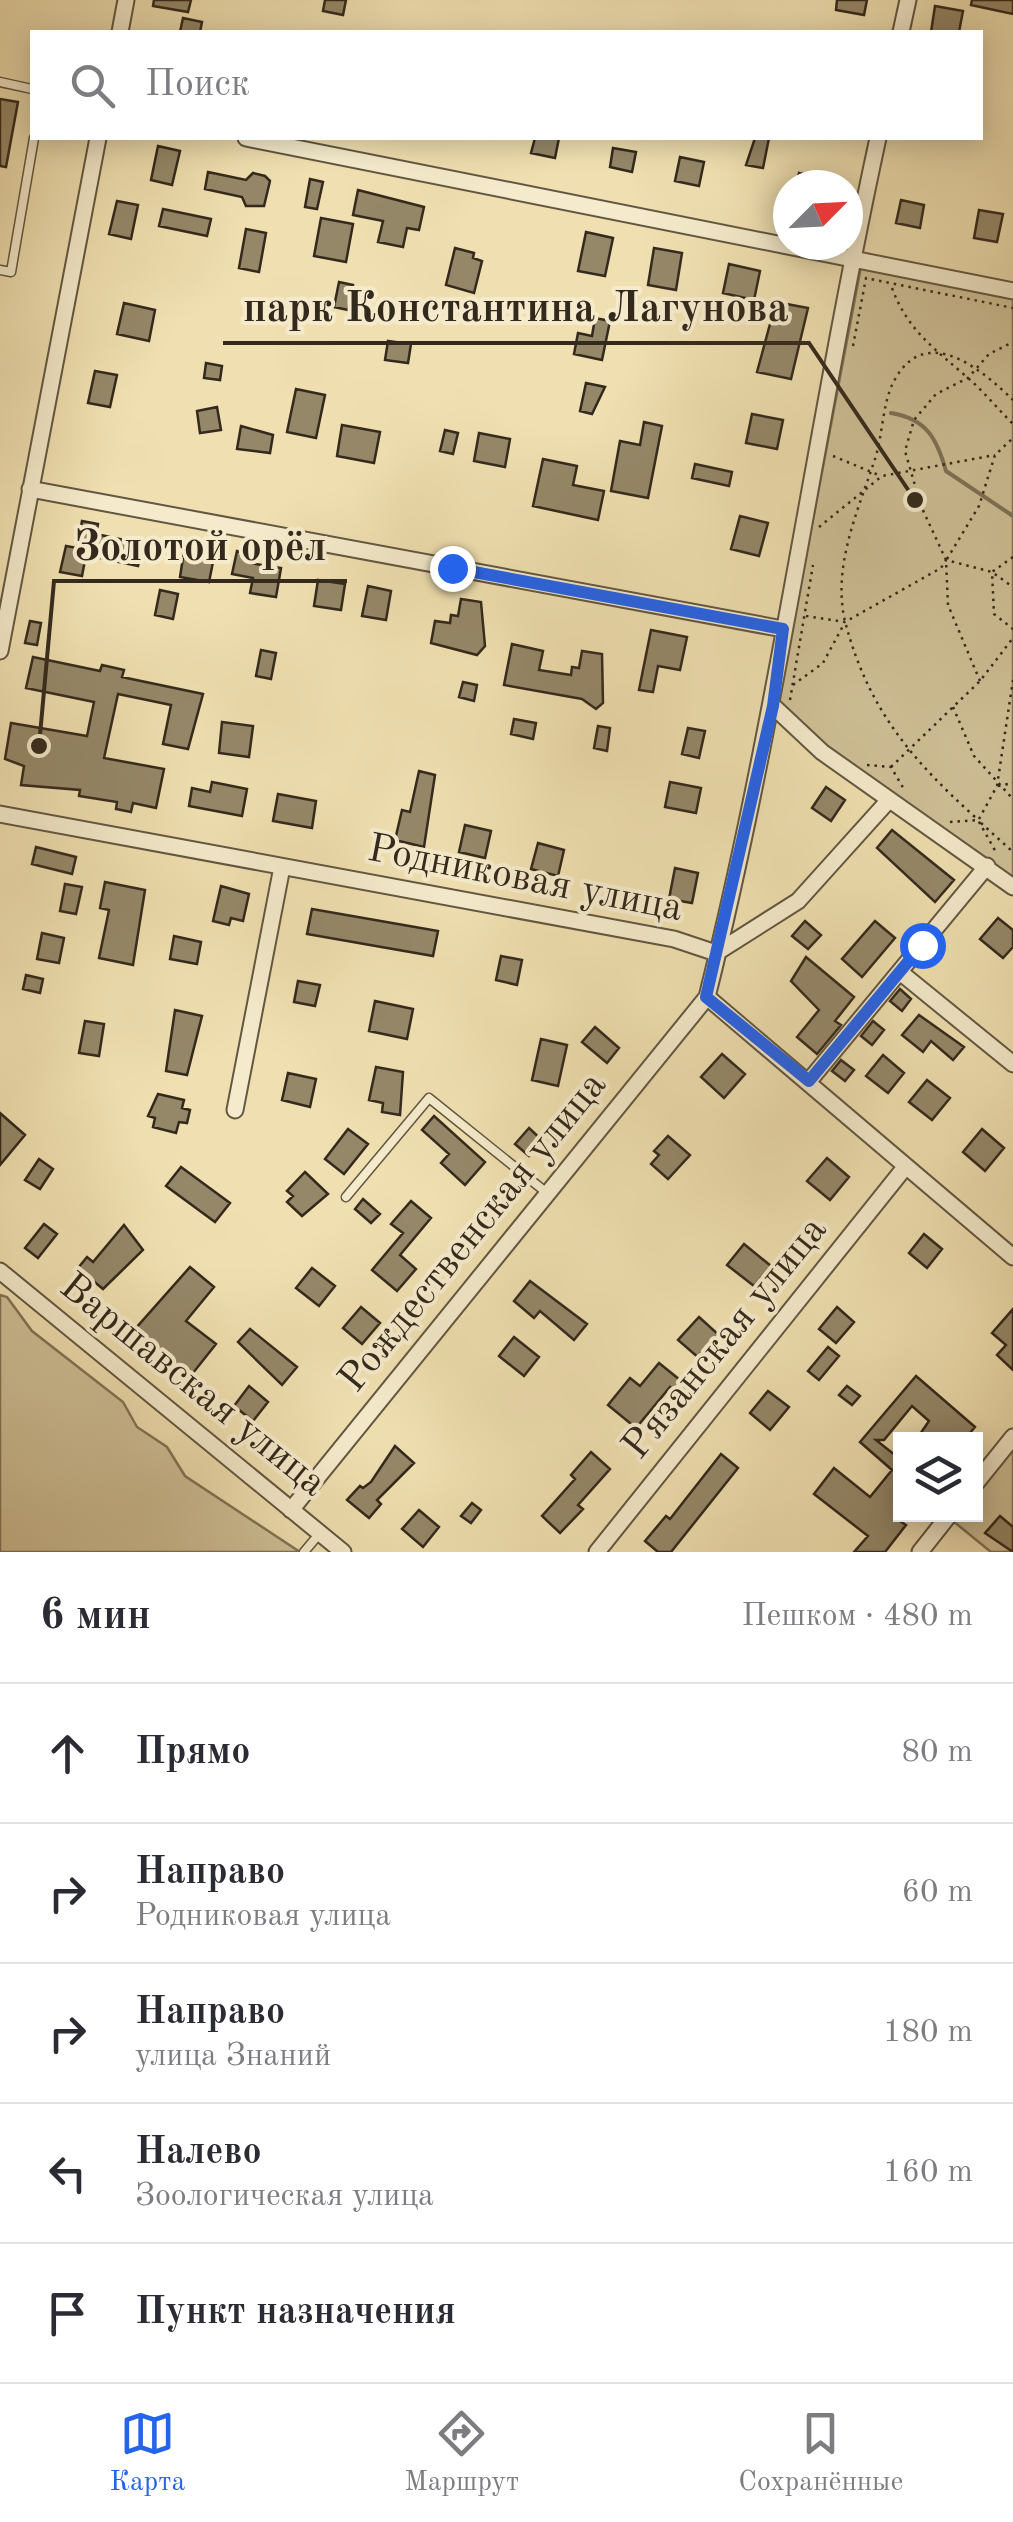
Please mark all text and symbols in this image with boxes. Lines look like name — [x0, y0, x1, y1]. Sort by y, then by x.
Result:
search box — [30, 30, 983, 140]
icon: search — [65, 58, 120, 113]
text: Поиск — [145, 66, 250, 104]
north arrow — [773, 170, 863, 260]
callout: парк Константина Лагунова — [223, 271, 809, 343]
text: парк Константина Лагунова — [243, 289, 789, 331]
callout: Золотой орёл — [54, 509, 347, 581]
text: Золотой орёл — [74, 527, 326, 570]
route end — [430, 546, 476, 592]
street label: Родниковая улица — [364, 830, 686, 930]
route start — [900, 923, 946, 969]
street label: Рождественская улица — [333, 1065, 615, 1401]
street label: Рязанская улица — [616, 1210, 836, 1468]
street label: Варшавская улица — [52, 1267, 333, 1505]
map controls — [893, 1432, 983, 1522]
button: layers — [893, 1432, 983, 1522]
text: 6 мин — [40, 1596, 151, 1638]
text: Пешком · 480 m — [741, 1601, 973, 1633]
icon: ahead — [40, 1726, 95, 1781]
text: Прямо — [135, 1734, 250, 1772]
text: 80 m — [902, 1737, 973, 1769]
text: Направо — [135, 1854, 285, 1892]
icon: right — [40, 1866, 95, 1921]
text: 60 m — [902, 1877, 973, 1909]
text: Родниковая улица — [135, 1901, 391, 1933]
text: Направо — [135, 1994, 285, 2032]
icon: right — [40, 2006, 95, 2061]
text: 180 m — [883, 2017, 973, 2049]
text: улица Знаний — [135, 2041, 331, 2073]
text: Налево — [135, 2134, 262, 2172]
icon: left — [40, 2146, 95, 2201]
text: 160 m — [883, 2157, 973, 2189]
text: Зоологическая улица — [135, 2181, 434, 2213]
icon: arrive — [40, 2286, 95, 2341]
text: Пункт назначения — [135, 2294, 456, 2332]
tab: Карта — [110, 2406, 185, 2501]
tab: Маршрут — [404, 2406, 519, 2501]
tab: Сохранённые — [738, 2406, 903, 2501]

